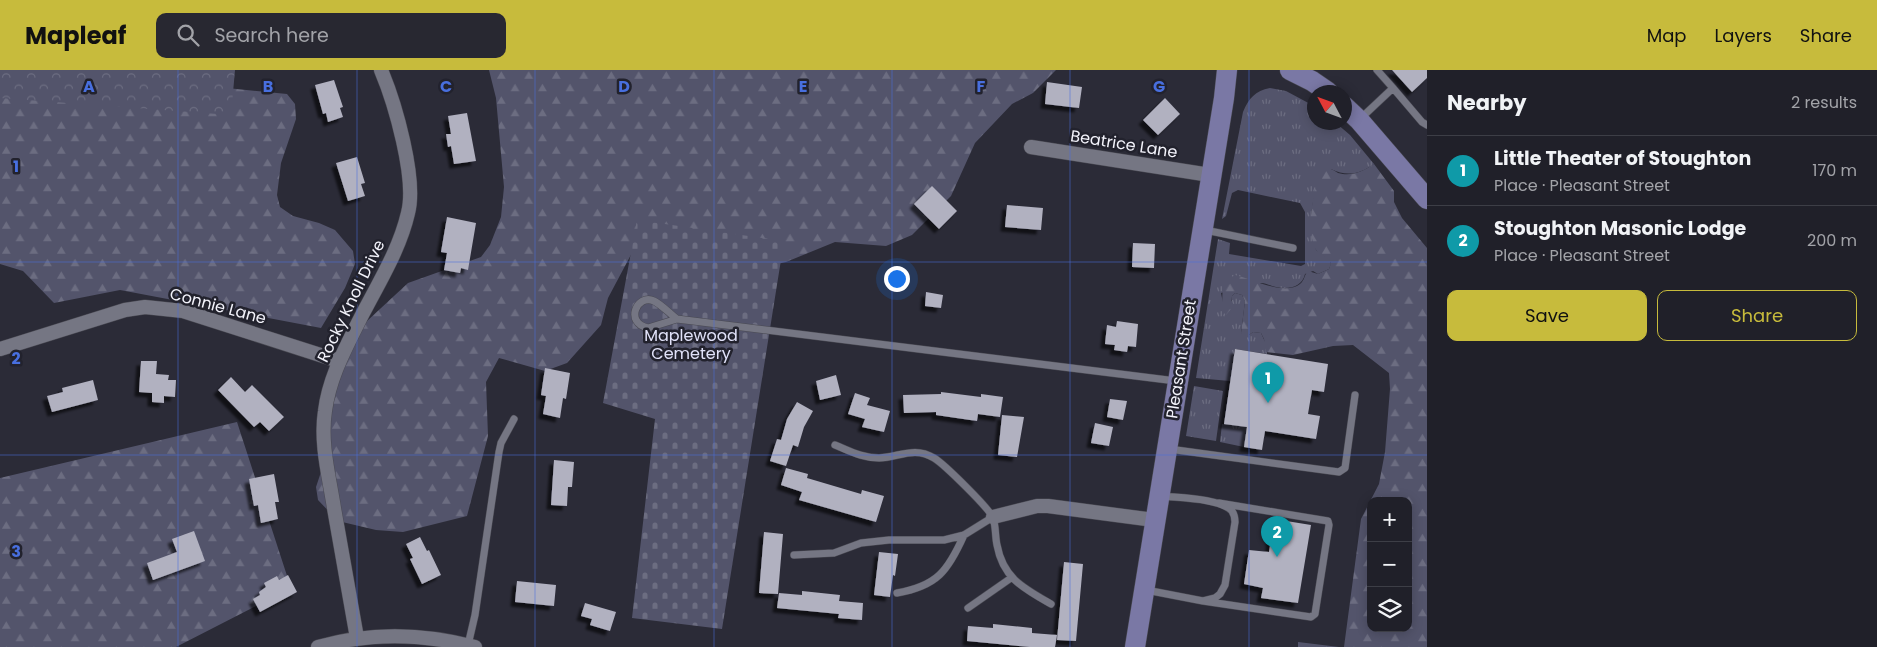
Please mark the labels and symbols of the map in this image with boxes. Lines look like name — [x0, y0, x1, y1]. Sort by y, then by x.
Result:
text: A — [83, 75, 95, 98]
text: B — [263, 75, 273, 98]
text: C — [440, 75, 452, 98]
text: D — [618, 75, 630, 98]
text: E — [799, 75, 807, 98]
text: F — [977, 75, 986, 98]
text: G — [1153, 75, 1165, 98]
north arrow — [1307, 85, 1352, 130]
street label: Beatrice Lane — [1069, 124, 1179, 164]
text: 1 — [13, 155, 19, 178]
street label: Rocky Knoll Drive — [311, 236, 391, 366]
your location — [884, 266, 910, 292]
street label: Connie Lane — [167, 282, 269, 330]
street label: Pleasant Street — [1160, 298, 1202, 420]
park label: Maplewood Cemetery — [644, 324, 738, 365]
text: 2 — [11, 347, 21, 370]
pin: 1 — [1252, 362, 1284, 403]
pin: 2 — [1261, 516, 1293, 557]
text: 3 — [11, 540, 21, 563]

